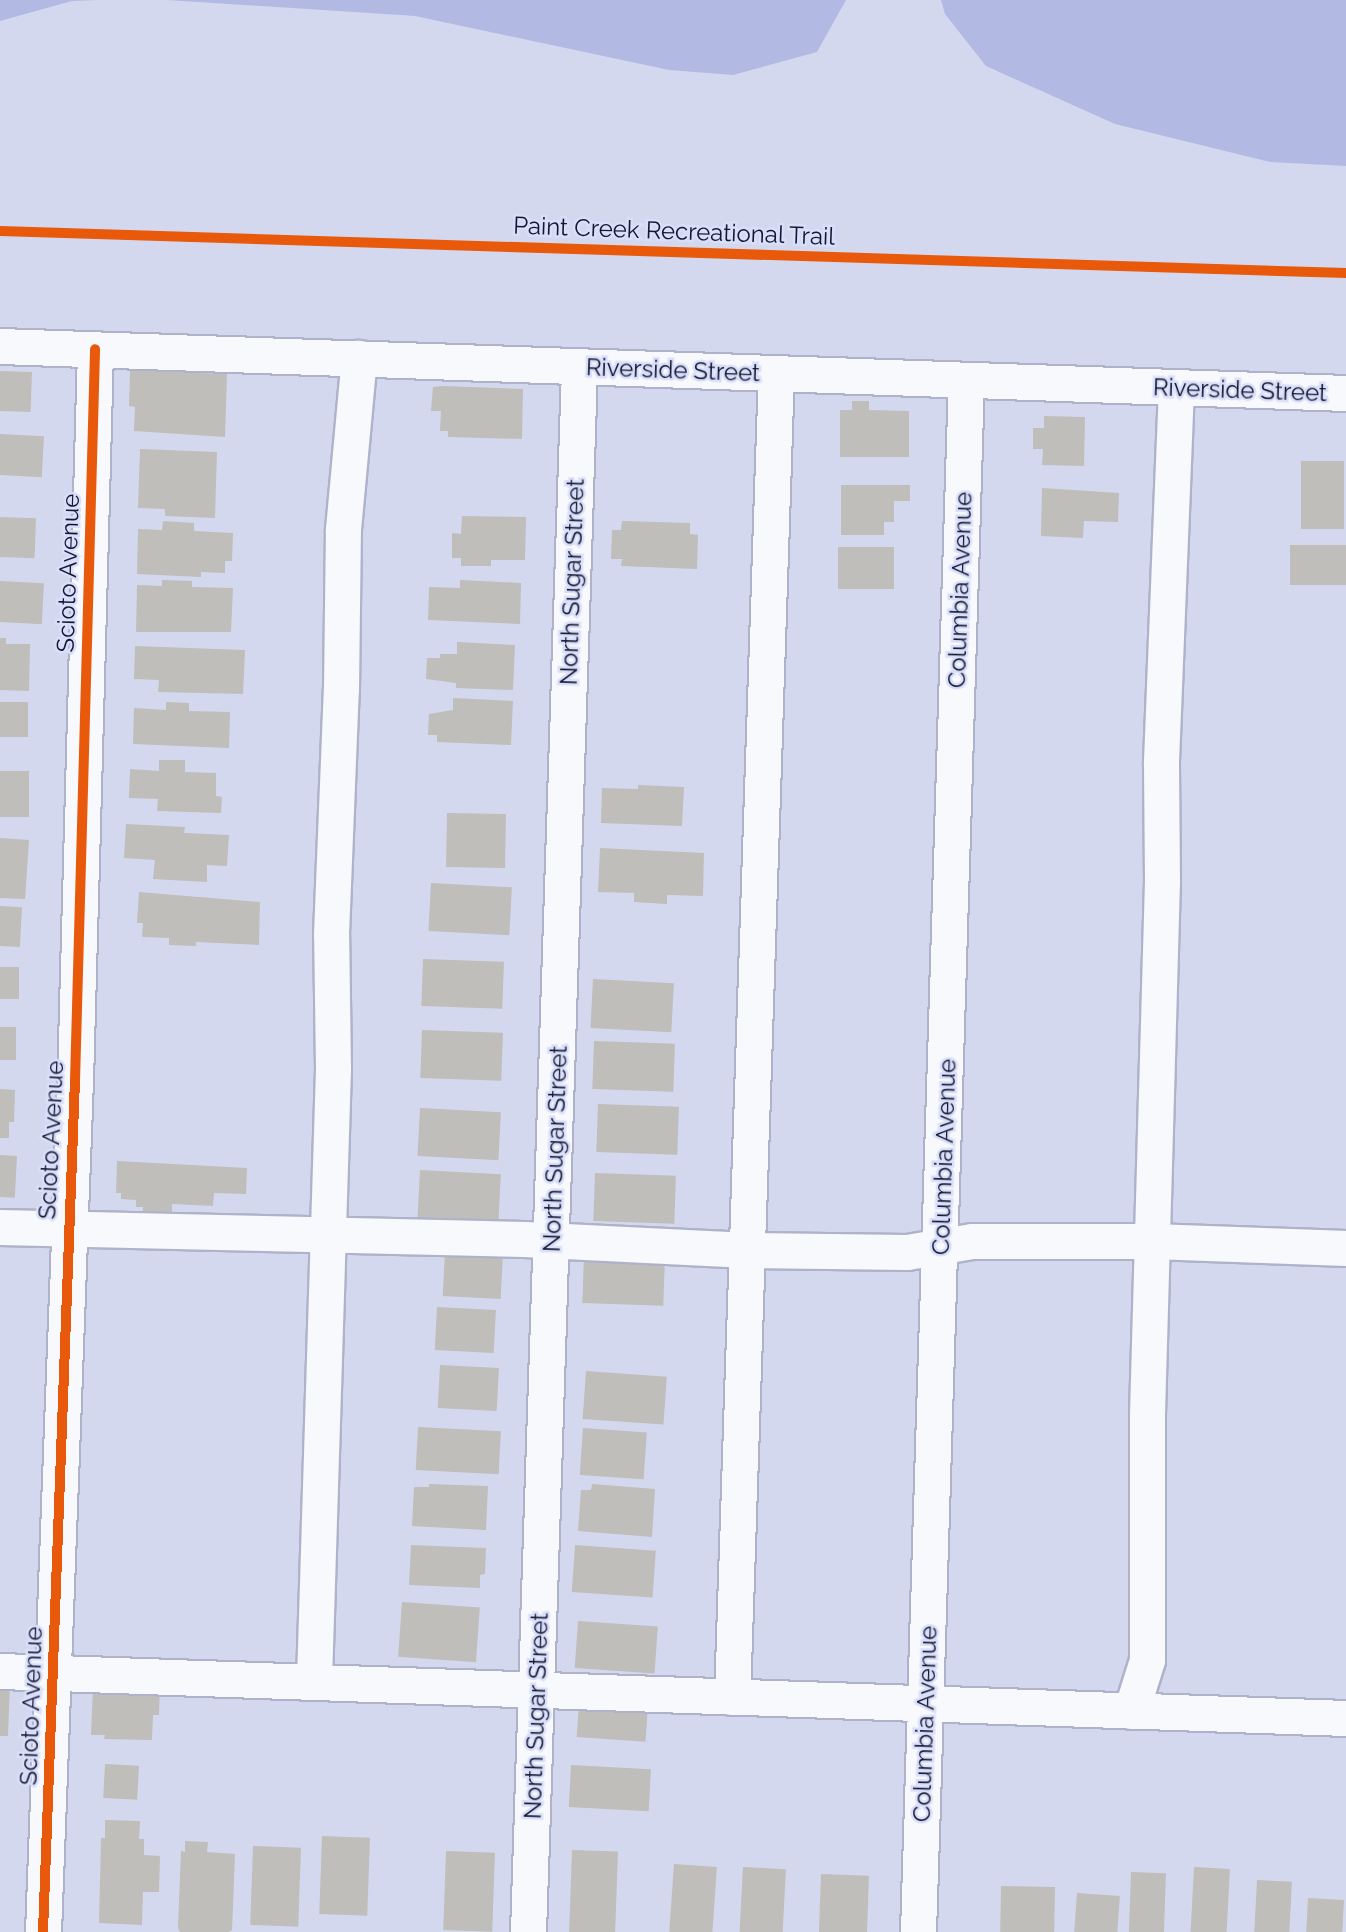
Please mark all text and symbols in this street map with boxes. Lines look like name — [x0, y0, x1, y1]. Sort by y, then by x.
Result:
street label: Paint Creek Recreational Trail — [512, 211, 836, 251]
street label: Riverside Street — [585, 353, 761, 387]
street label: Riverside Street — [1152, 373, 1328, 407]
street label: North Sugar Street — [554, 478, 590, 686]
street label: Columbia Avenue — [942, 491, 978, 689]
street label: Scioto Avenue — [51, 493, 85, 653]
street label: North Sugar Street — [537, 1045, 573, 1253]
street label: Columbia Avenue — [926, 1058, 962, 1256]
street label: Scioto Avenue — [32, 1060, 70, 1220]
street label: North Sugar Street — [518, 1612, 554, 1820]
street label: Columbia Avenue — [907, 1625, 943, 1823]
street label: Scioto Avenue — [14, 1626, 48, 1786]

